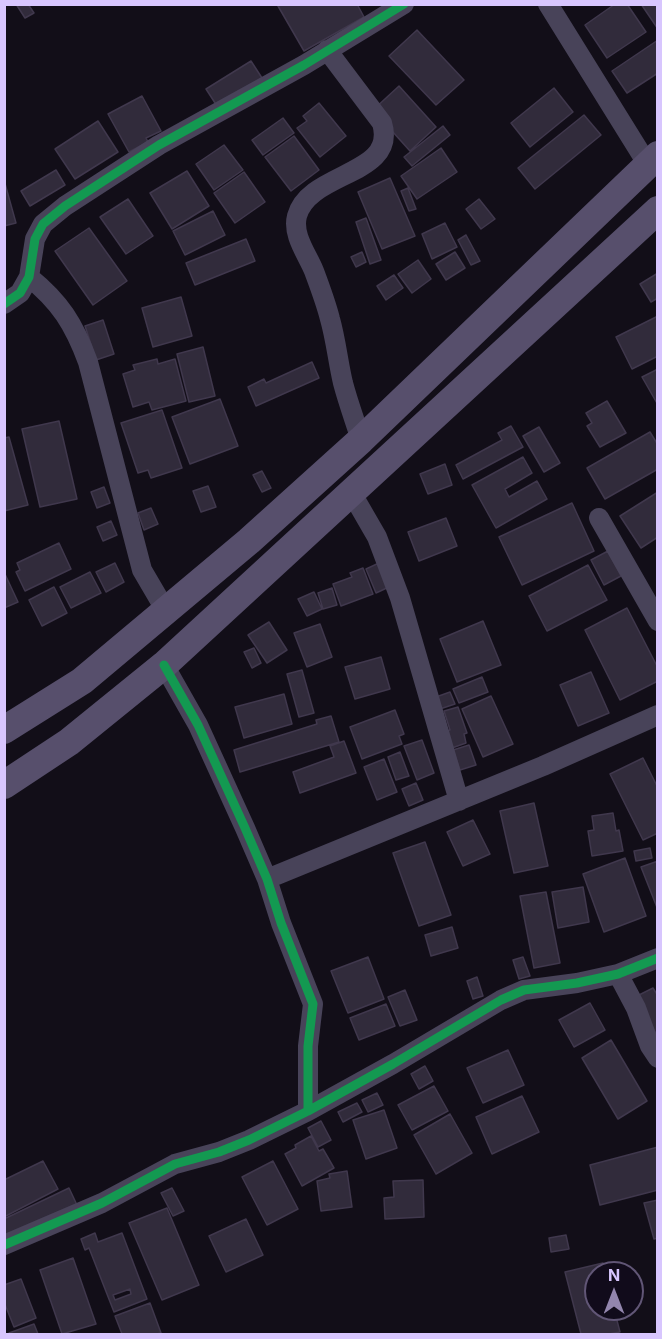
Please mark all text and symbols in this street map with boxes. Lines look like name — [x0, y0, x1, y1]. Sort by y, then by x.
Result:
north arrow — [584, 1261, 644, 1321]
text: N — [608, 1265, 620, 1285]

